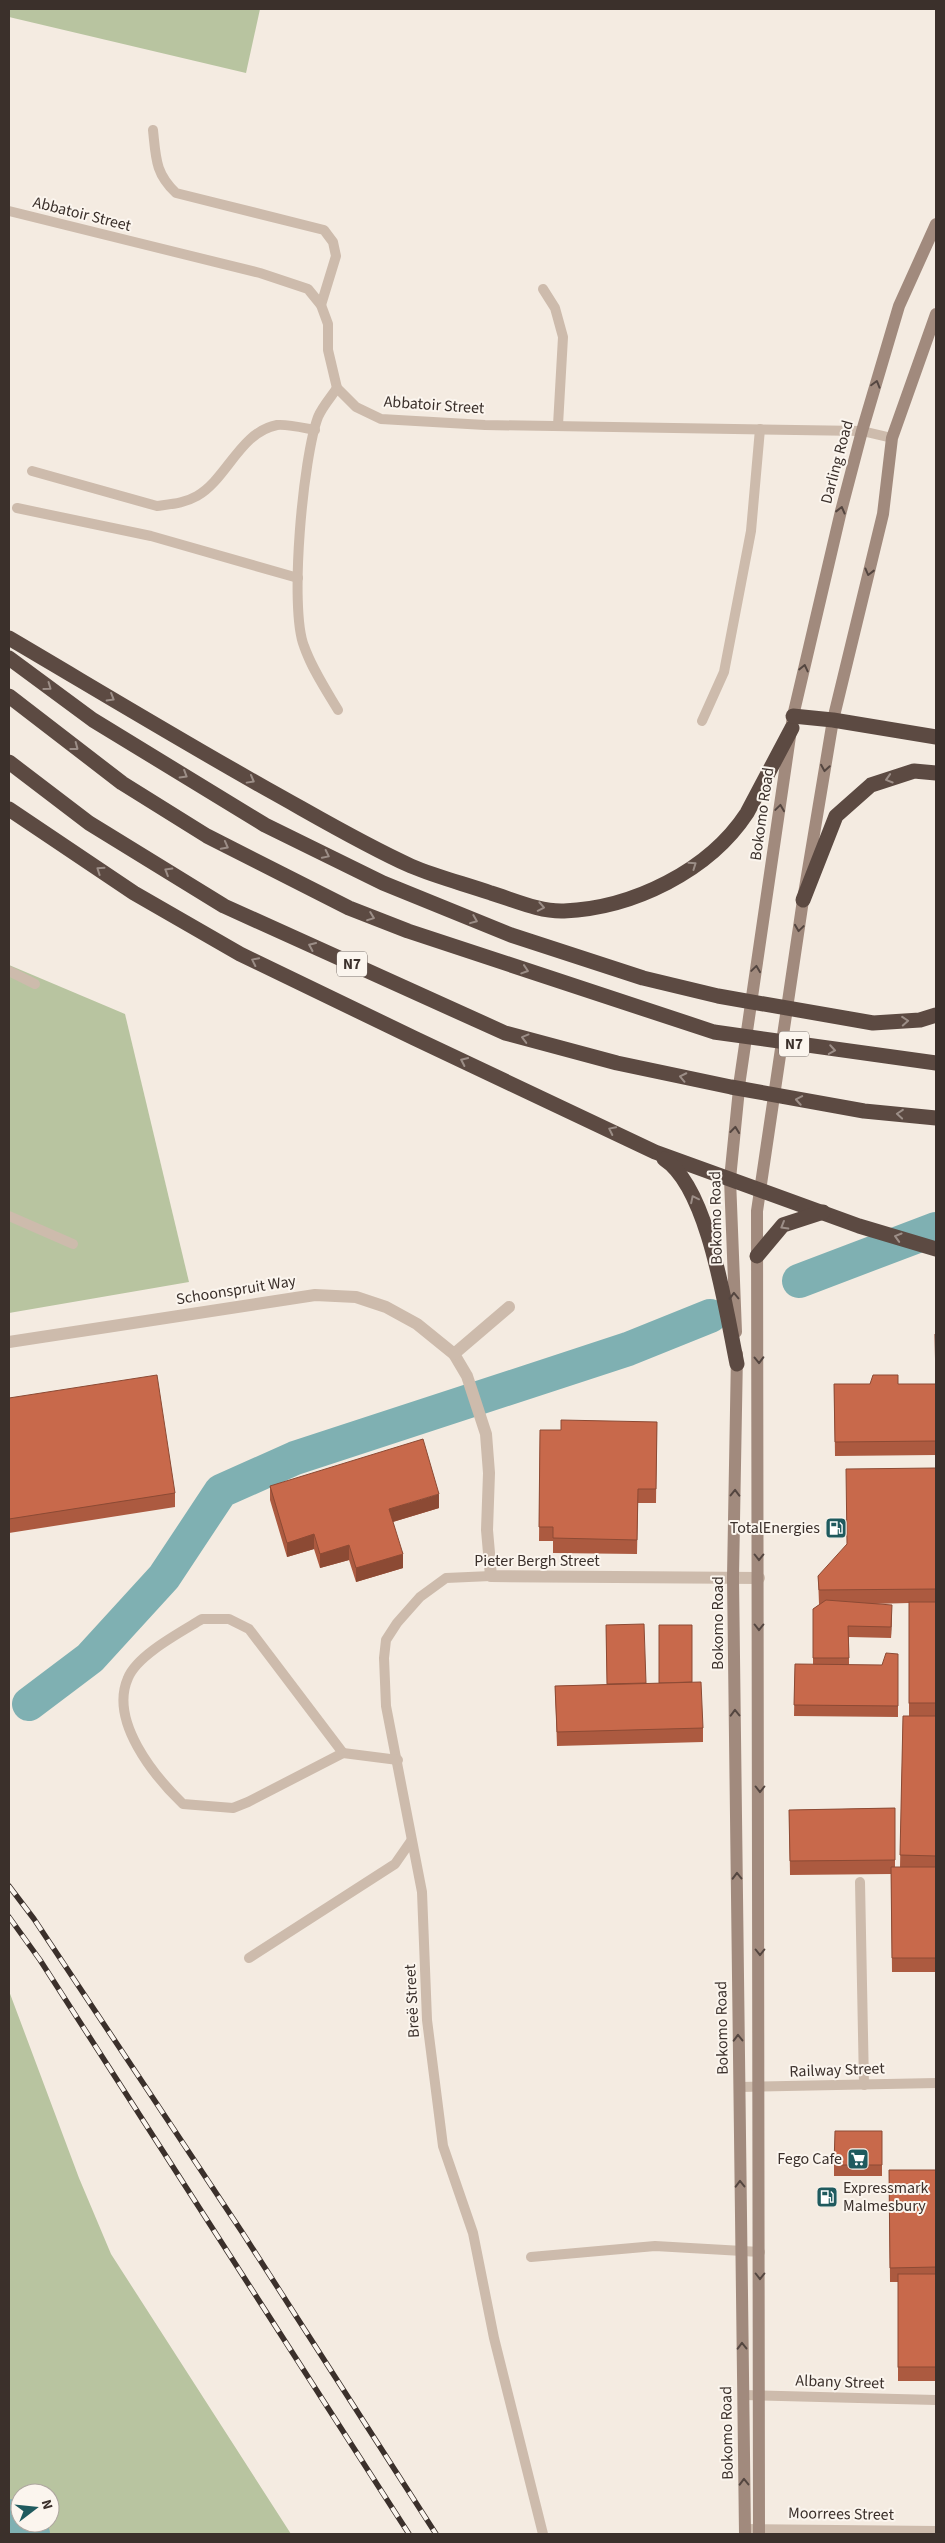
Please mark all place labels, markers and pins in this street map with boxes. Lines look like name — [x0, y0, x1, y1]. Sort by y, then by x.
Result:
fuel station icon: TotalEnergies — [824, 1516, 848, 1540]
place label: TotalEnergies — [730, 1517, 820, 1539]
supermarket icon: Fego Cafe — [846, 2147, 870, 2171]
place label: Fego Cafe — [777, 2148, 842, 2170]
place label: Expressmark Malmesbury — [843, 2177, 929, 2217]
fuel station icon: Expressmark Malmesbury — [815, 2185, 839, 2209]

